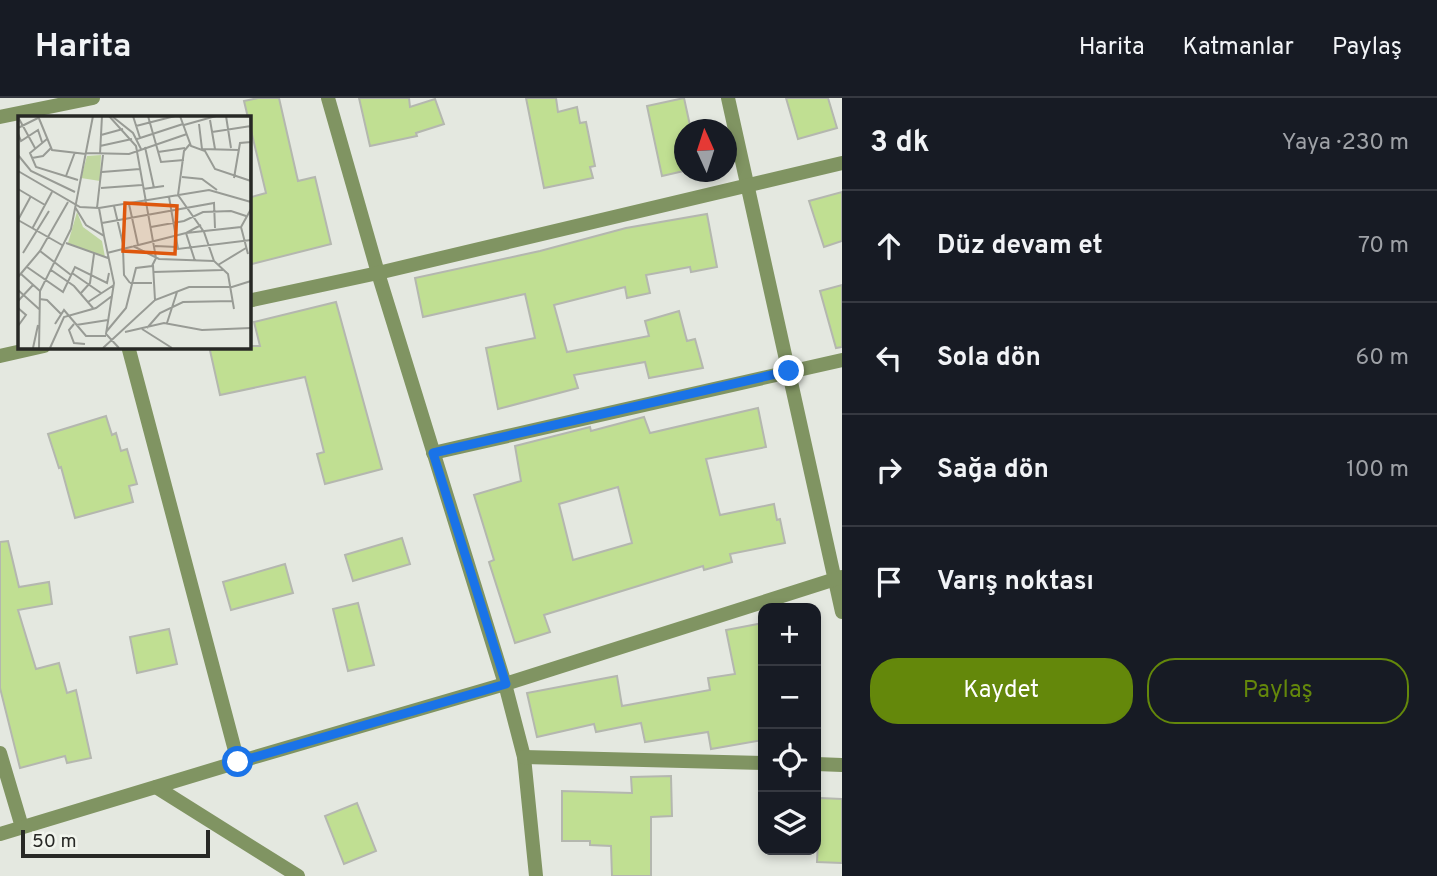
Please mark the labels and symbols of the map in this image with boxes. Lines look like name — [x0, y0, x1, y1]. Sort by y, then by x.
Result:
inset map — [18, 116, 250, 348]
north arrow — [674, 119, 737, 182]
route end — [773, 355, 804, 386]
route start — [222, 746, 253, 777]
scale bar — [21, 827, 210, 859]

